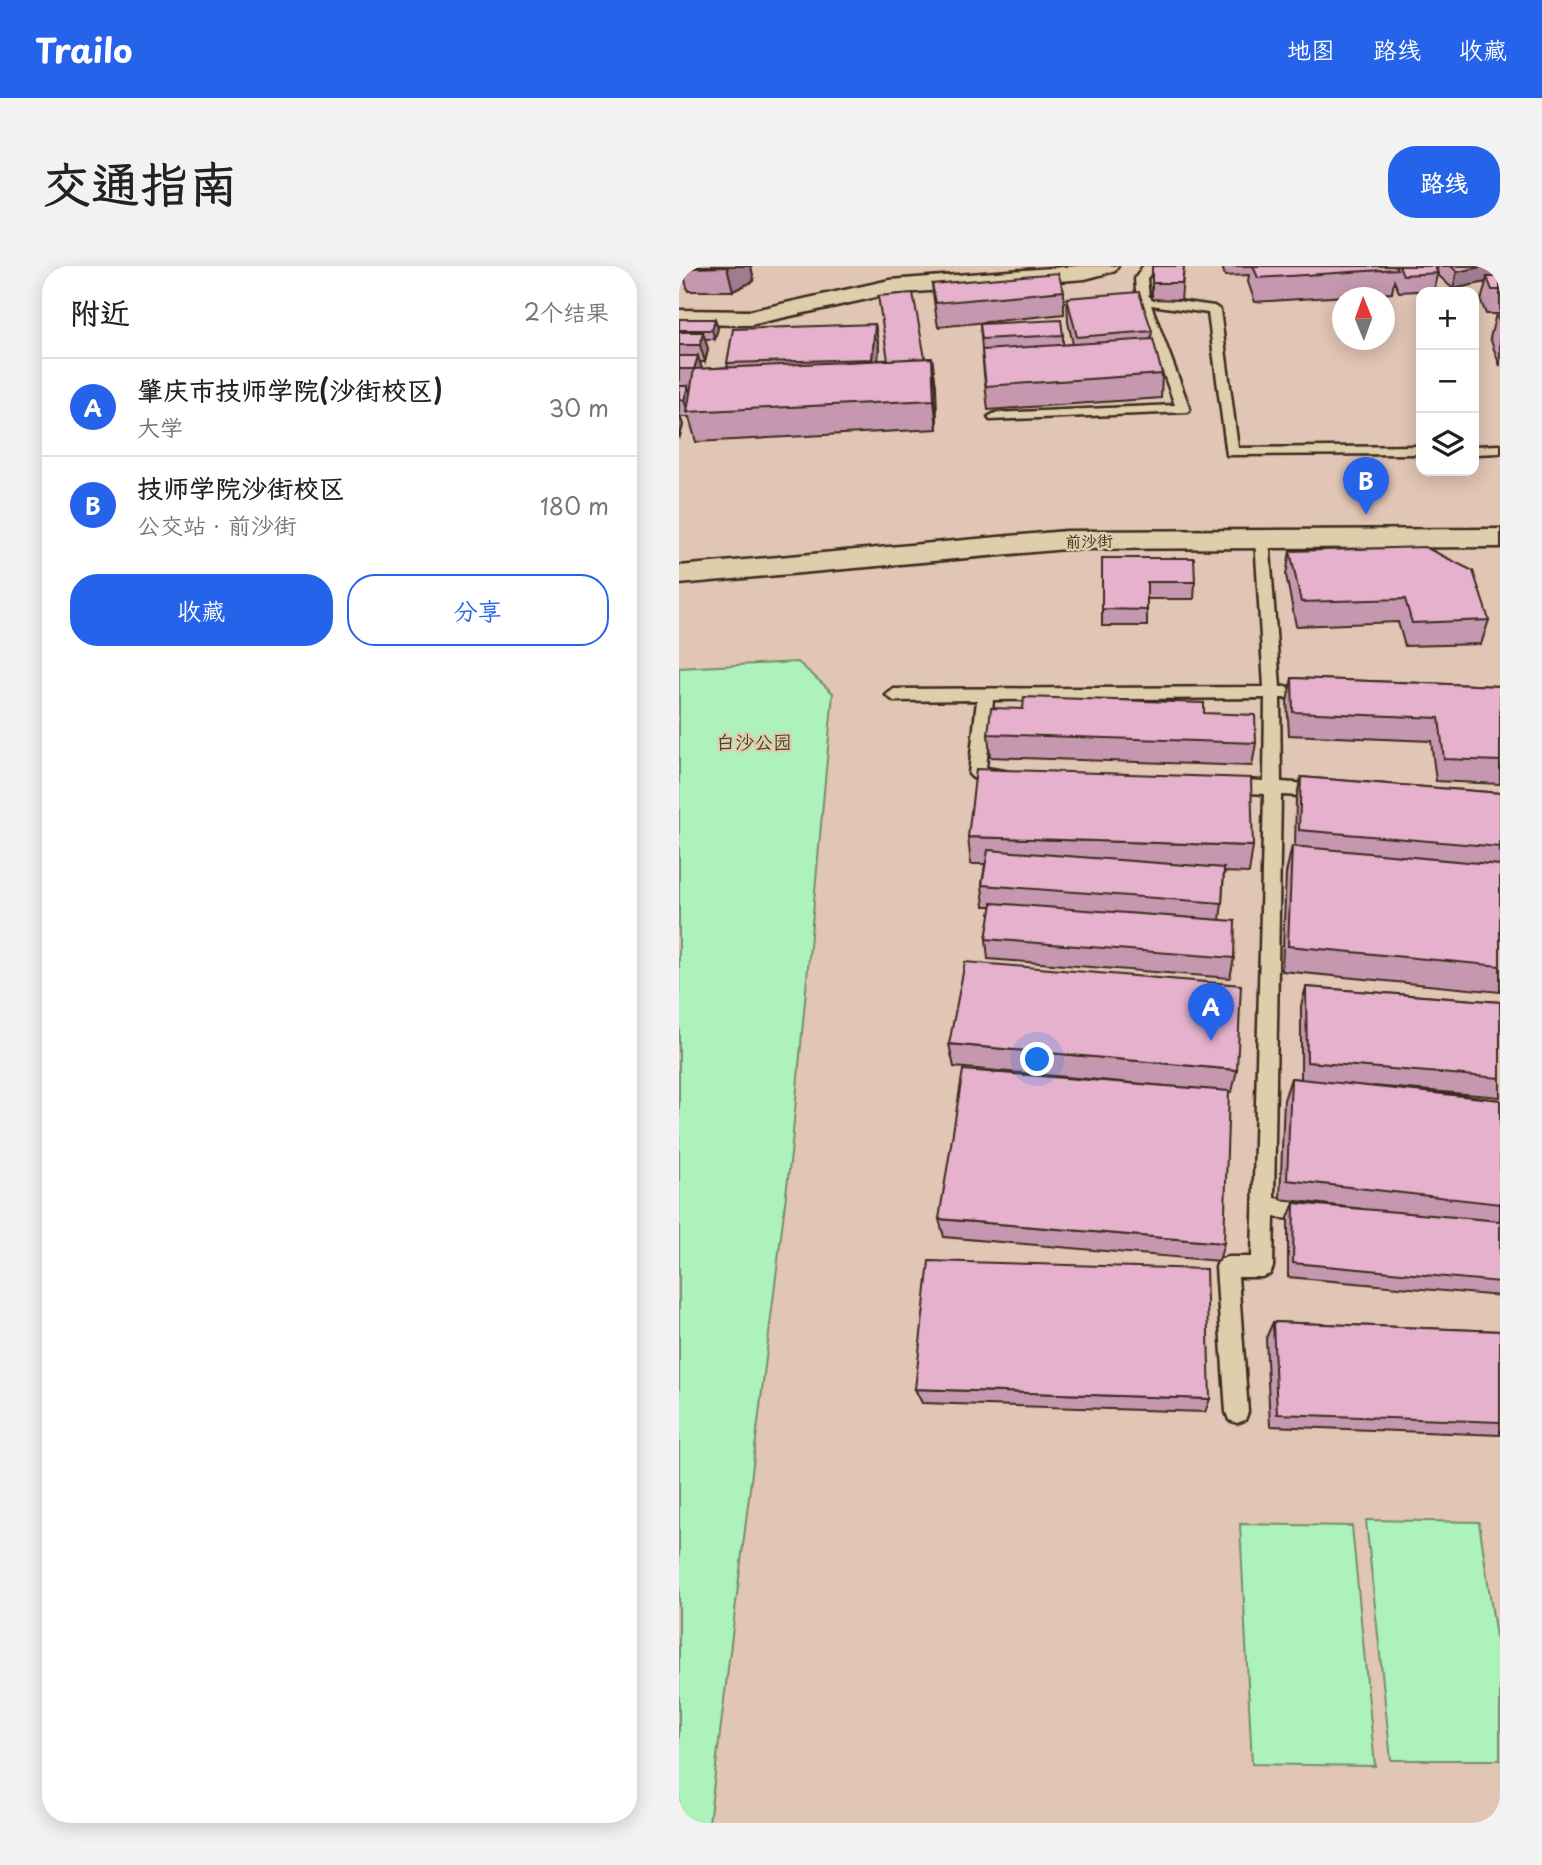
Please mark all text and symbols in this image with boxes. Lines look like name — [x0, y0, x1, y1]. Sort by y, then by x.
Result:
text: Trailo — [35, 24, 132, 74]
text: 地图 — [1287, 31, 1335, 67]
text: 路线 — [1373, 31, 1421, 67]
text: 收藏 — [1459, 31, 1507, 67]
text: 交通指南 — [42, 145, 238, 219]
button: 路线 — [1388, 146, 1500, 218]
north arrow — [1332, 287, 1395, 350]
map controls — [1416, 287, 1479, 476]
button: + — [1416, 287, 1479, 350]
text: 附近 — [70, 289, 130, 334]
text: 2个结果 — [524, 294, 609, 329]
button: − — [1416, 350, 1479, 413]
text: 肇庆市技师学院(沙街校区) — [137, 370, 443, 409]
text: A — [84, 390, 102, 425]
text: 30 m — [548, 390, 609, 425]
text: 大学 — [137, 409, 183, 444]
button: layers — [1416, 413, 1479, 476]
pin: B — [1343, 457, 1389, 515]
text: 技师学院沙街校区 — [137, 468, 345, 507]
text: B — [85, 488, 101, 523]
text: 180 m — [540, 488, 609, 523]
text: 公交站 · 前沙街 — [137, 507, 297, 542]
street label: 前沙街 — [1065, 528, 1113, 552]
button: 收藏 — [70, 574, 333, 646]
button: 分享 — [347, 574, 609, 646]
park label: 白沙公园 — [716, 727, 792, 755]
pin: A — [1188, 983, 1234, 1041]
your location — [1020, 1042, 1054, 1076]

